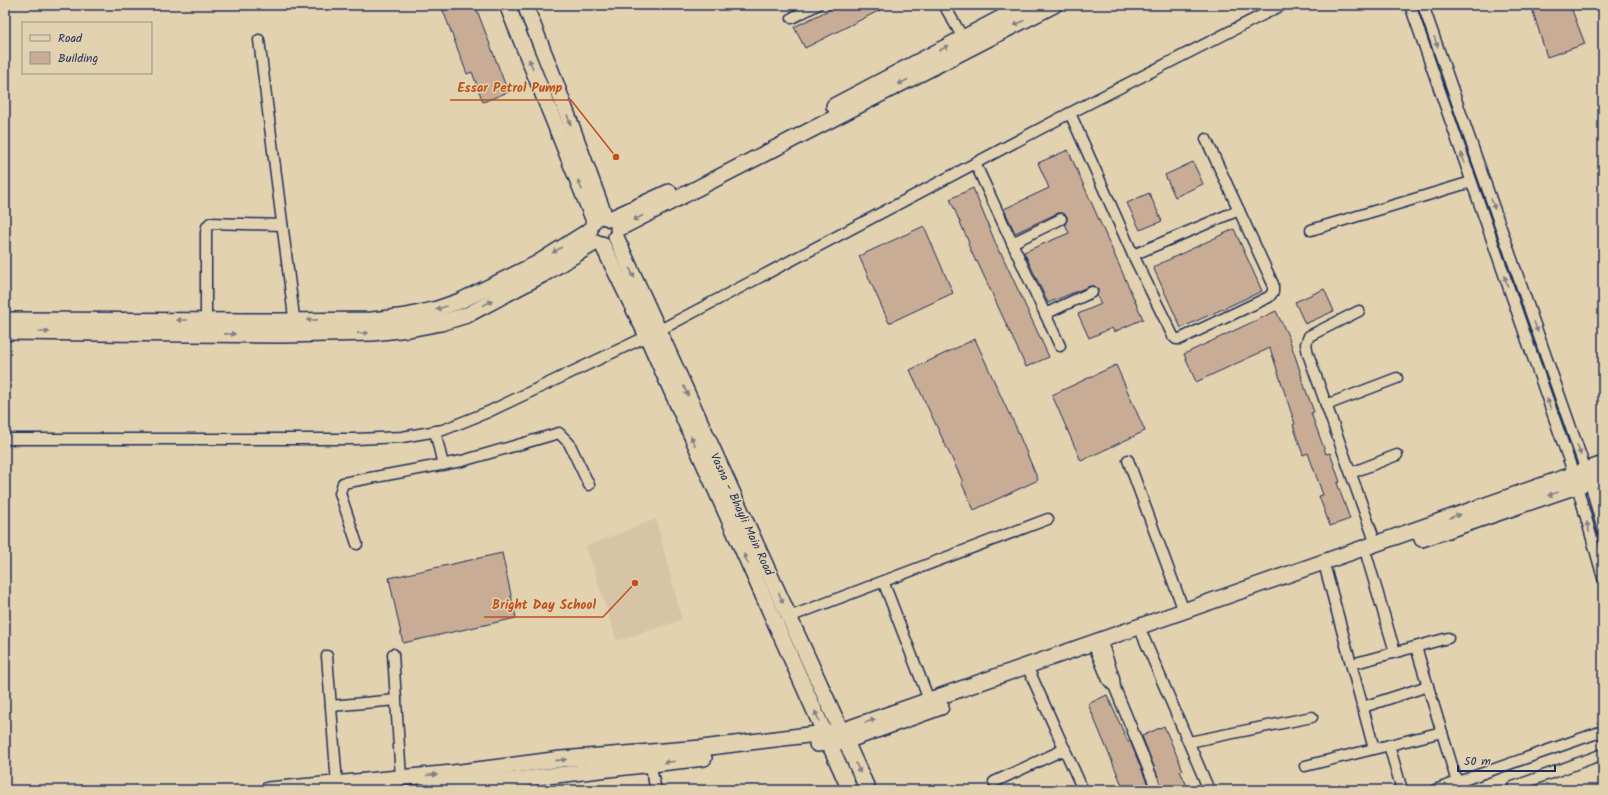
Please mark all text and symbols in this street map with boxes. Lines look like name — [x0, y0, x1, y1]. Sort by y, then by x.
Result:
one-way arrow — [1013, 20, 1025, 26]
legend — [22, 22, 152, 74]
text: Road — [58, 29, 83, 48]
one-way arrow — [1434, 36, 1440, 48]
one-way arrow — [938, 45, 949, 51]
text: Building — [58, 49, 98, 68]
one-way arrow — [528, 58, 534, 70]
callout: Essar Petrol Pump — [450, 75, 571, 100]
text: Essar Petrol Pump — [457, 78, 563, 99]
one-way arrow — [898, 79, 909, 85]
one-way arrow — [566, 115, 572, 127]
one-way arrow — [1460, 152, 1466, 164]
one-way arrow — [576, 178, 582, 190]
one-way arrow — [1491, 198, 1497, 210]
one-way arrow — [633, 215, 644, 221]
one-way arrow — [551, 247, 563, 254]
one-way arrow — [629, 267, 635, 279]
one-way arrow — [1503, 274, 1509, 286]
one-way arrow — [482, 300, 494, 307]
one-way arrow — [435, 305, 447, 311]
one-way arrow — [175, 317, 188, 323]
one-way arrow — [306, 317, 318, 324]
one-way arrow — [1533, 321, 1539, 333]
one-way arrow — [38, 329, 51, 335]
one-way arrow — [357, 330, 370, 336]
one-way arrow — [224, 331, 237, 337]
one-way arrow — [683, 386, 689, 397]
one-way arrow — [1545, 397, 1551, 409]
one-way arrow — [690, 435, 696, 446]
one-way arrow — [1576, 444, 1582, 456]
street label: Vasna - Bhayli Main Road — [705, 450, 779, 580]
one-way arrow — [1546, 491, 1558, 497]
one-way arrow — [1449, 513, 1461, 519]
one-way arrow — [1585, 521, 1591, 533]
one-way arrow — [743, 554, 749, 565]
callout: Bright Day School — [484, 592, 603, 617]
one-way arrow — [778, 593, 784, 604]
text: Bright Day School — [492, 595, 596, 616]
one-way arrow — [814, 711, 820, 722]
one-way arrow — [864, 717, 876, 723]
scale bar — [1458, 747, 1555, 773]
text: 50 m — [1464, 752, 1491, 771]
one-way arrow — [555, 756, 567, 763]
one-way arrow — [663, 759, 675, 765]
one-way arrow — [855, 762, 861, 773]
one-way arrow — [426, 772, 438, 778]

